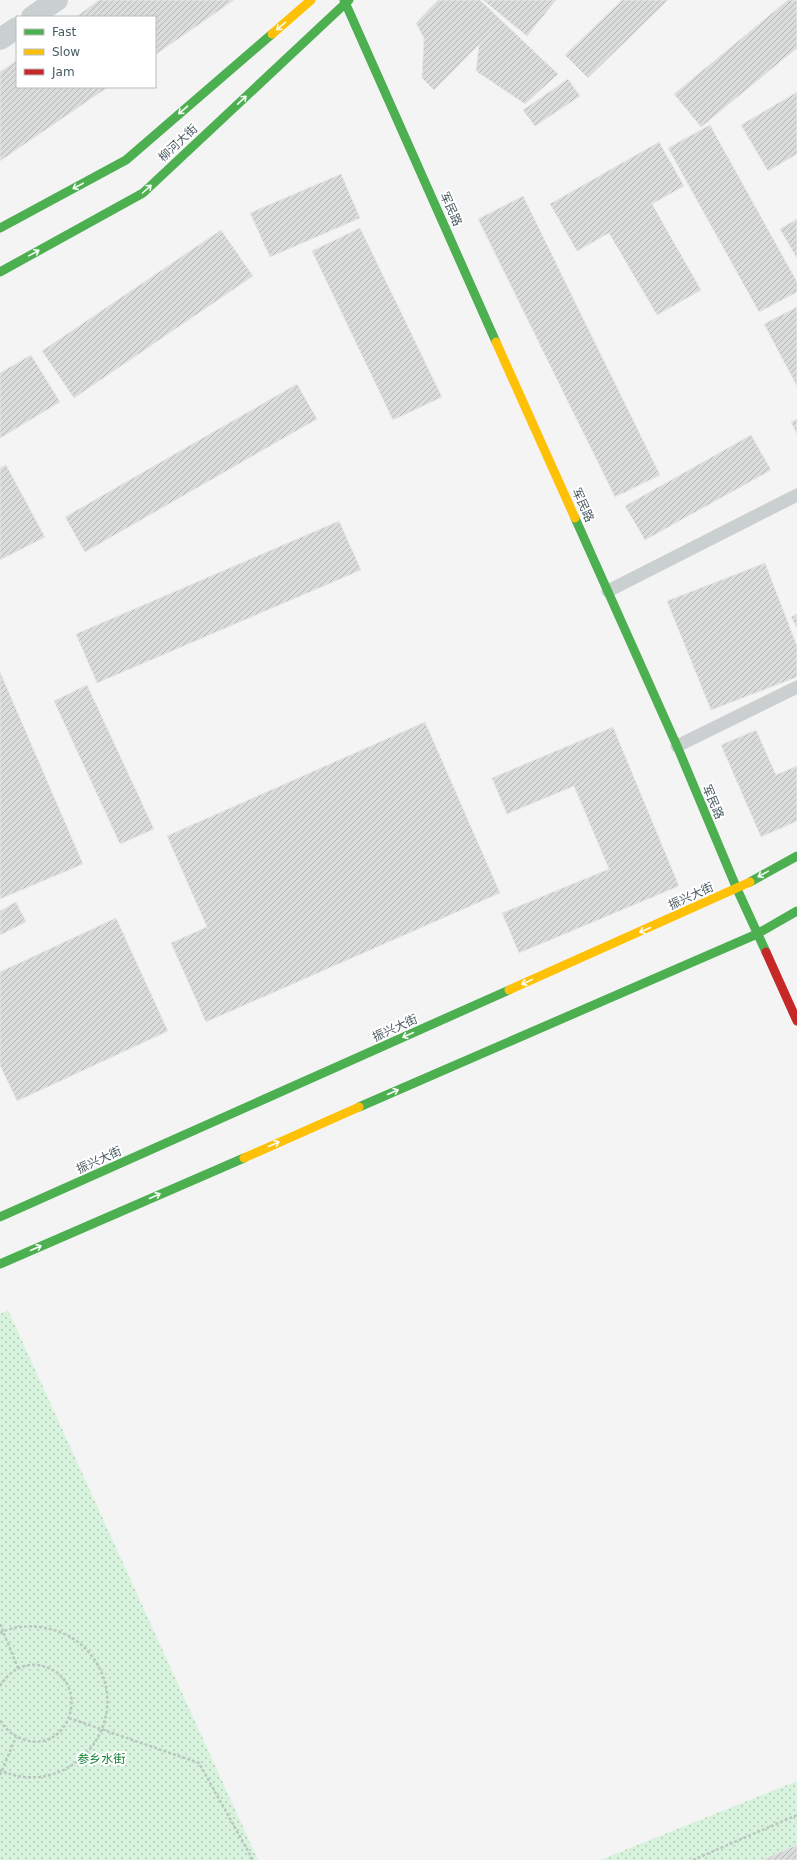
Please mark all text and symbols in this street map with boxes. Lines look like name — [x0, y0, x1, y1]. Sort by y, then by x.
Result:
legend — [16, 16, 156, 88]
one-way arrow — [276, 21, 287, 30]
text: Fast — [52, 25, 76, 39]
text: Slow — [52, 45, 80, 59]
text: Jam — [51, 65, 75, 79]
one-way arrow — [237, 95, 247, 105]
one-way arrow — [177, 106, 188, 115]
street label: 柳河大街 — [156, 122, 200, 164]
one-way arrow — [72, 182, 84, 190]
one-way arrow — [142, 184, 152, 193]
street label: 军民路 — [437, 190, 465, 228]
one-way arrow — [28, 249, 40, 256]
street label: 军民路 — [569, 486, 597, 524]
street label: 军民路 — [700, 783, 726, 821]
one-way arrow — [757, 871, 769, 879]
street label: 振兴大街 — [666, 880, 716, 912]
one-way arrow — [640, 926, 652, 934]
one-way arrow — [521, 979, 533, 987]
street label: 振兴大街 — [370, 1012, 420, 1044]
one-way arrow — [402, 1032, 414, 1040]
one-way arrow — [387, 1088, 399, 1096]
one-way arrow — [268, 1140, 280, 1148]
street label: 振兴大街 — [74, 1144, 124, 1176]
one-way arrow — [148, 1192, 160, 1200]
one-way arrow — [29, 1244, 41, 1252]
park label: 参乡水街 — [77, 1752, 125, 1766]

